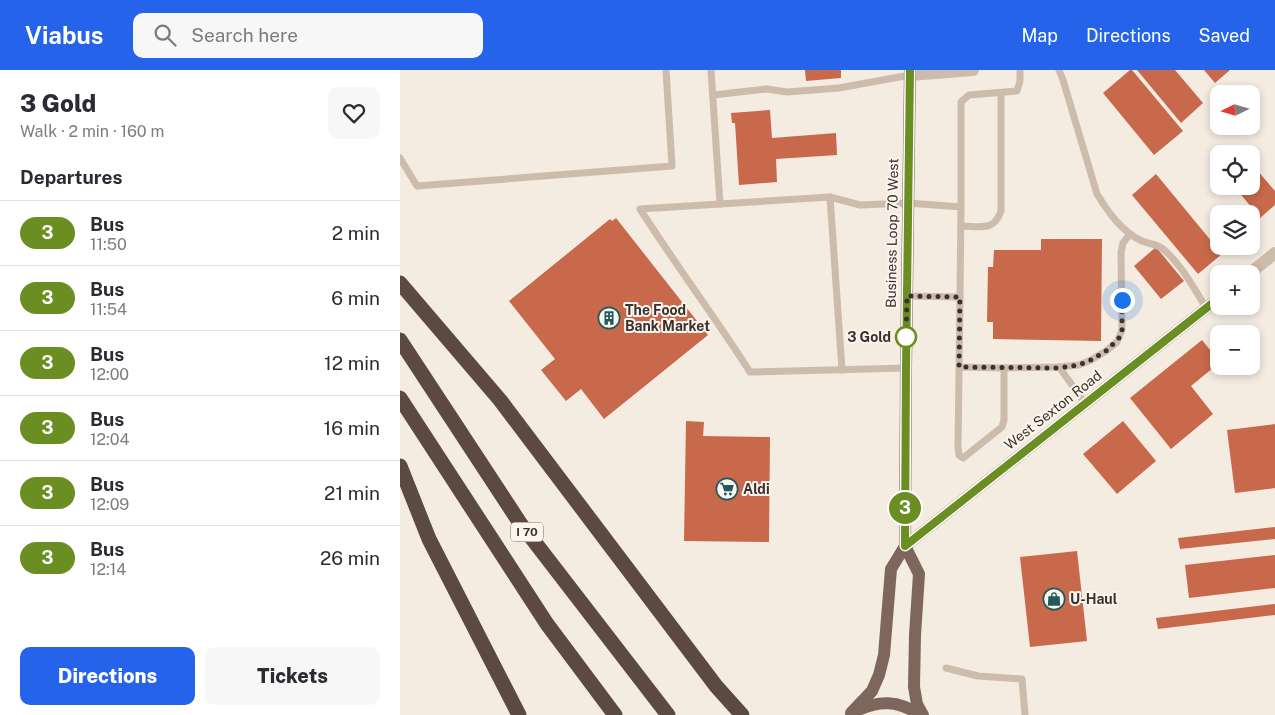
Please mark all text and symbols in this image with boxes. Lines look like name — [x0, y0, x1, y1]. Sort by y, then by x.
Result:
search box — [133, 13, 483, 58]
text: Viabus — [25, 21, 103, 49]
icon: search — [151, 21, 179, 49]
text: Search here — [191, 24, 298, 46]
text: Map — [1021, 25, 1058, 46]
text: Directions — [1086, 25, 1171, 46]
text: Saved — [1199, 25, 1250, 46]
north arrow — [1210, 85, 1260, 135]
map controls — [1210, 85, 1260, 375]
button: heart — [328, 87, 380, 139]
text: 3 Gold — [20, 89, 96, 117]
text: Walk · 2 min · 160 m — [20, 122, 164, 141]
button: locate — [1210, 145, 1260, 195]
street label: Business Loop 70 West — [883, 158, 901, 308]
text: Departures — [20, 166, 123, 188]
button: layers — [1210, 205, 1260, 255]
text: Bus — [90, 213, 124, 235]
text: 3 — [42, 222, 53, 243]
text: 2 min — [332, 222, 380, 244]
text: 11:50 — [90, 235, 127, 254]
button: + — [1210, 265, 1260, 315]
text: Bus — [90, 278, 124, 300]
text: 3 — [42, 287, 53, 308]
text: 6 min — [331, 287, 380, 309]
your location — [1110, 288, 1135, 313]
text: 11:54 — [90, 300, 127, 319]
place label: The Food Bank Market — [625, 302, 710, 334]
building icon: The Food Bank Market — [597, 306, 621, 330]
button: − — [1210, 325, 1260, 375]
marker: 3 Gold — [895, 326, 917, 348]
place label: 3 Gold — [847, 329, 891, 345]
text: Bus — [90, 343, 124, 365]
text: 3 — [42, 352, 53, 373]
text: 12 min — [324, 352, 380, 374]
text: 12:00 — [90, 365, 129, 384]
street label: West Sexton Road — [1001, 367, 1105, 453]
text: Bus — [90, 408, 124, 430]
text: 3 — [42, 417, 53, 438]
text: 16 min — [324, 417, 380, 439]
text: 12:04 — [90, 430, 129, 449]
text: Bus — [90, 473, 124, 495]
supermarket icon: Aldi — [715, 477, 739, 501]
place label: Aldi — [743, 481, 770, 497]
text: 3 — [42, 482, 53, 503]
text: 21 min — [324, 482, 380, 504]
line badge: 3 — [889, 492, 921, 524]
text: 12:09 — [90, 495, 129, 514]
text: 3 — [899, 497, 911, 518]
road number: I 70 — [511, 522, 543, 542]
text: Bus — [90, 538, 124, 560]
text: 3 — [42, 547, 53, 568]
text: 26 min — [320, 547, 380, 569]
text: 12:14 — [90, 560, 126, 579]
shop icon: U-Haul — [1042, 587, 1066, 611]
place label: U-Haul — [1070, 591, 1118, 607]
button: Directions — [20, 647, 195, 705]
button: Tickets — [205, 647, 380, 705]

